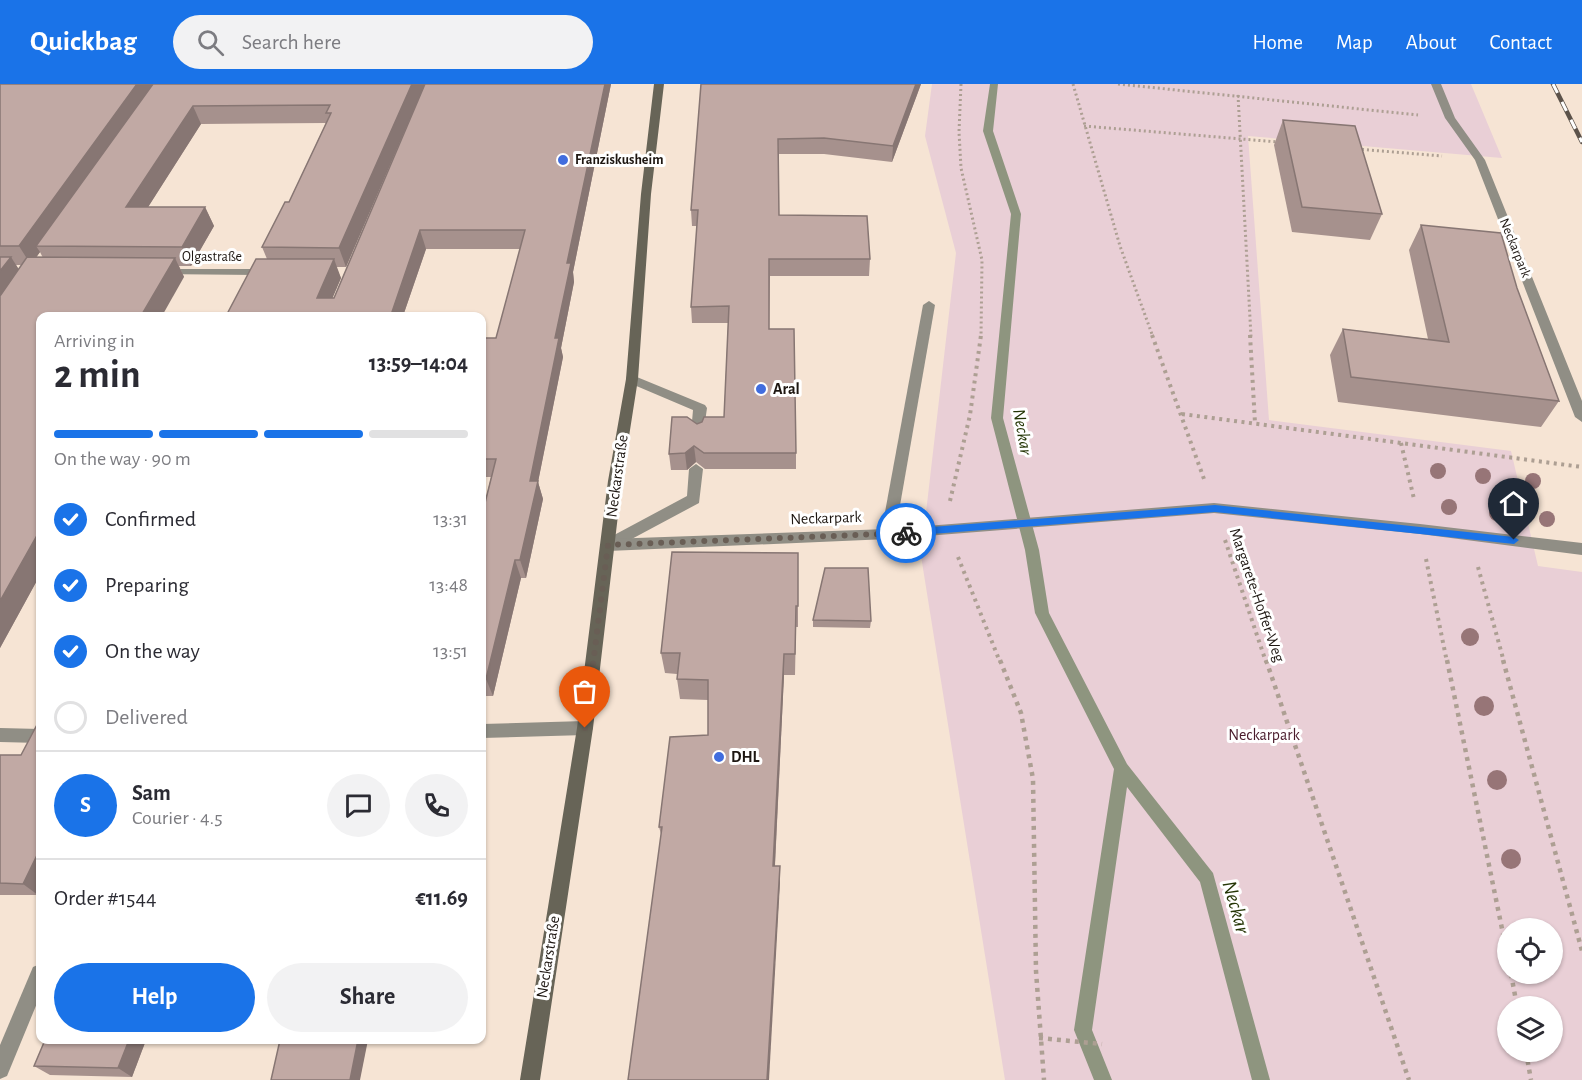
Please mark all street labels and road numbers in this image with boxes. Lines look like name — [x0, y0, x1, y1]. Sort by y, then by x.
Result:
street label: Neckarpark — [1497, 216, 1533, 280]
street label: Olgastraße — [182, 250, 242, 264]
street label: Neckarstraße — [603, 434, 631, 518]
street label: Neckarpark — [790, 509, 863, 527]
street label: Margarete-Hoffer-Weg — [1227, 526, 1288, 664]
street label: Neckarstraße — [534, 915, 562, 999]

